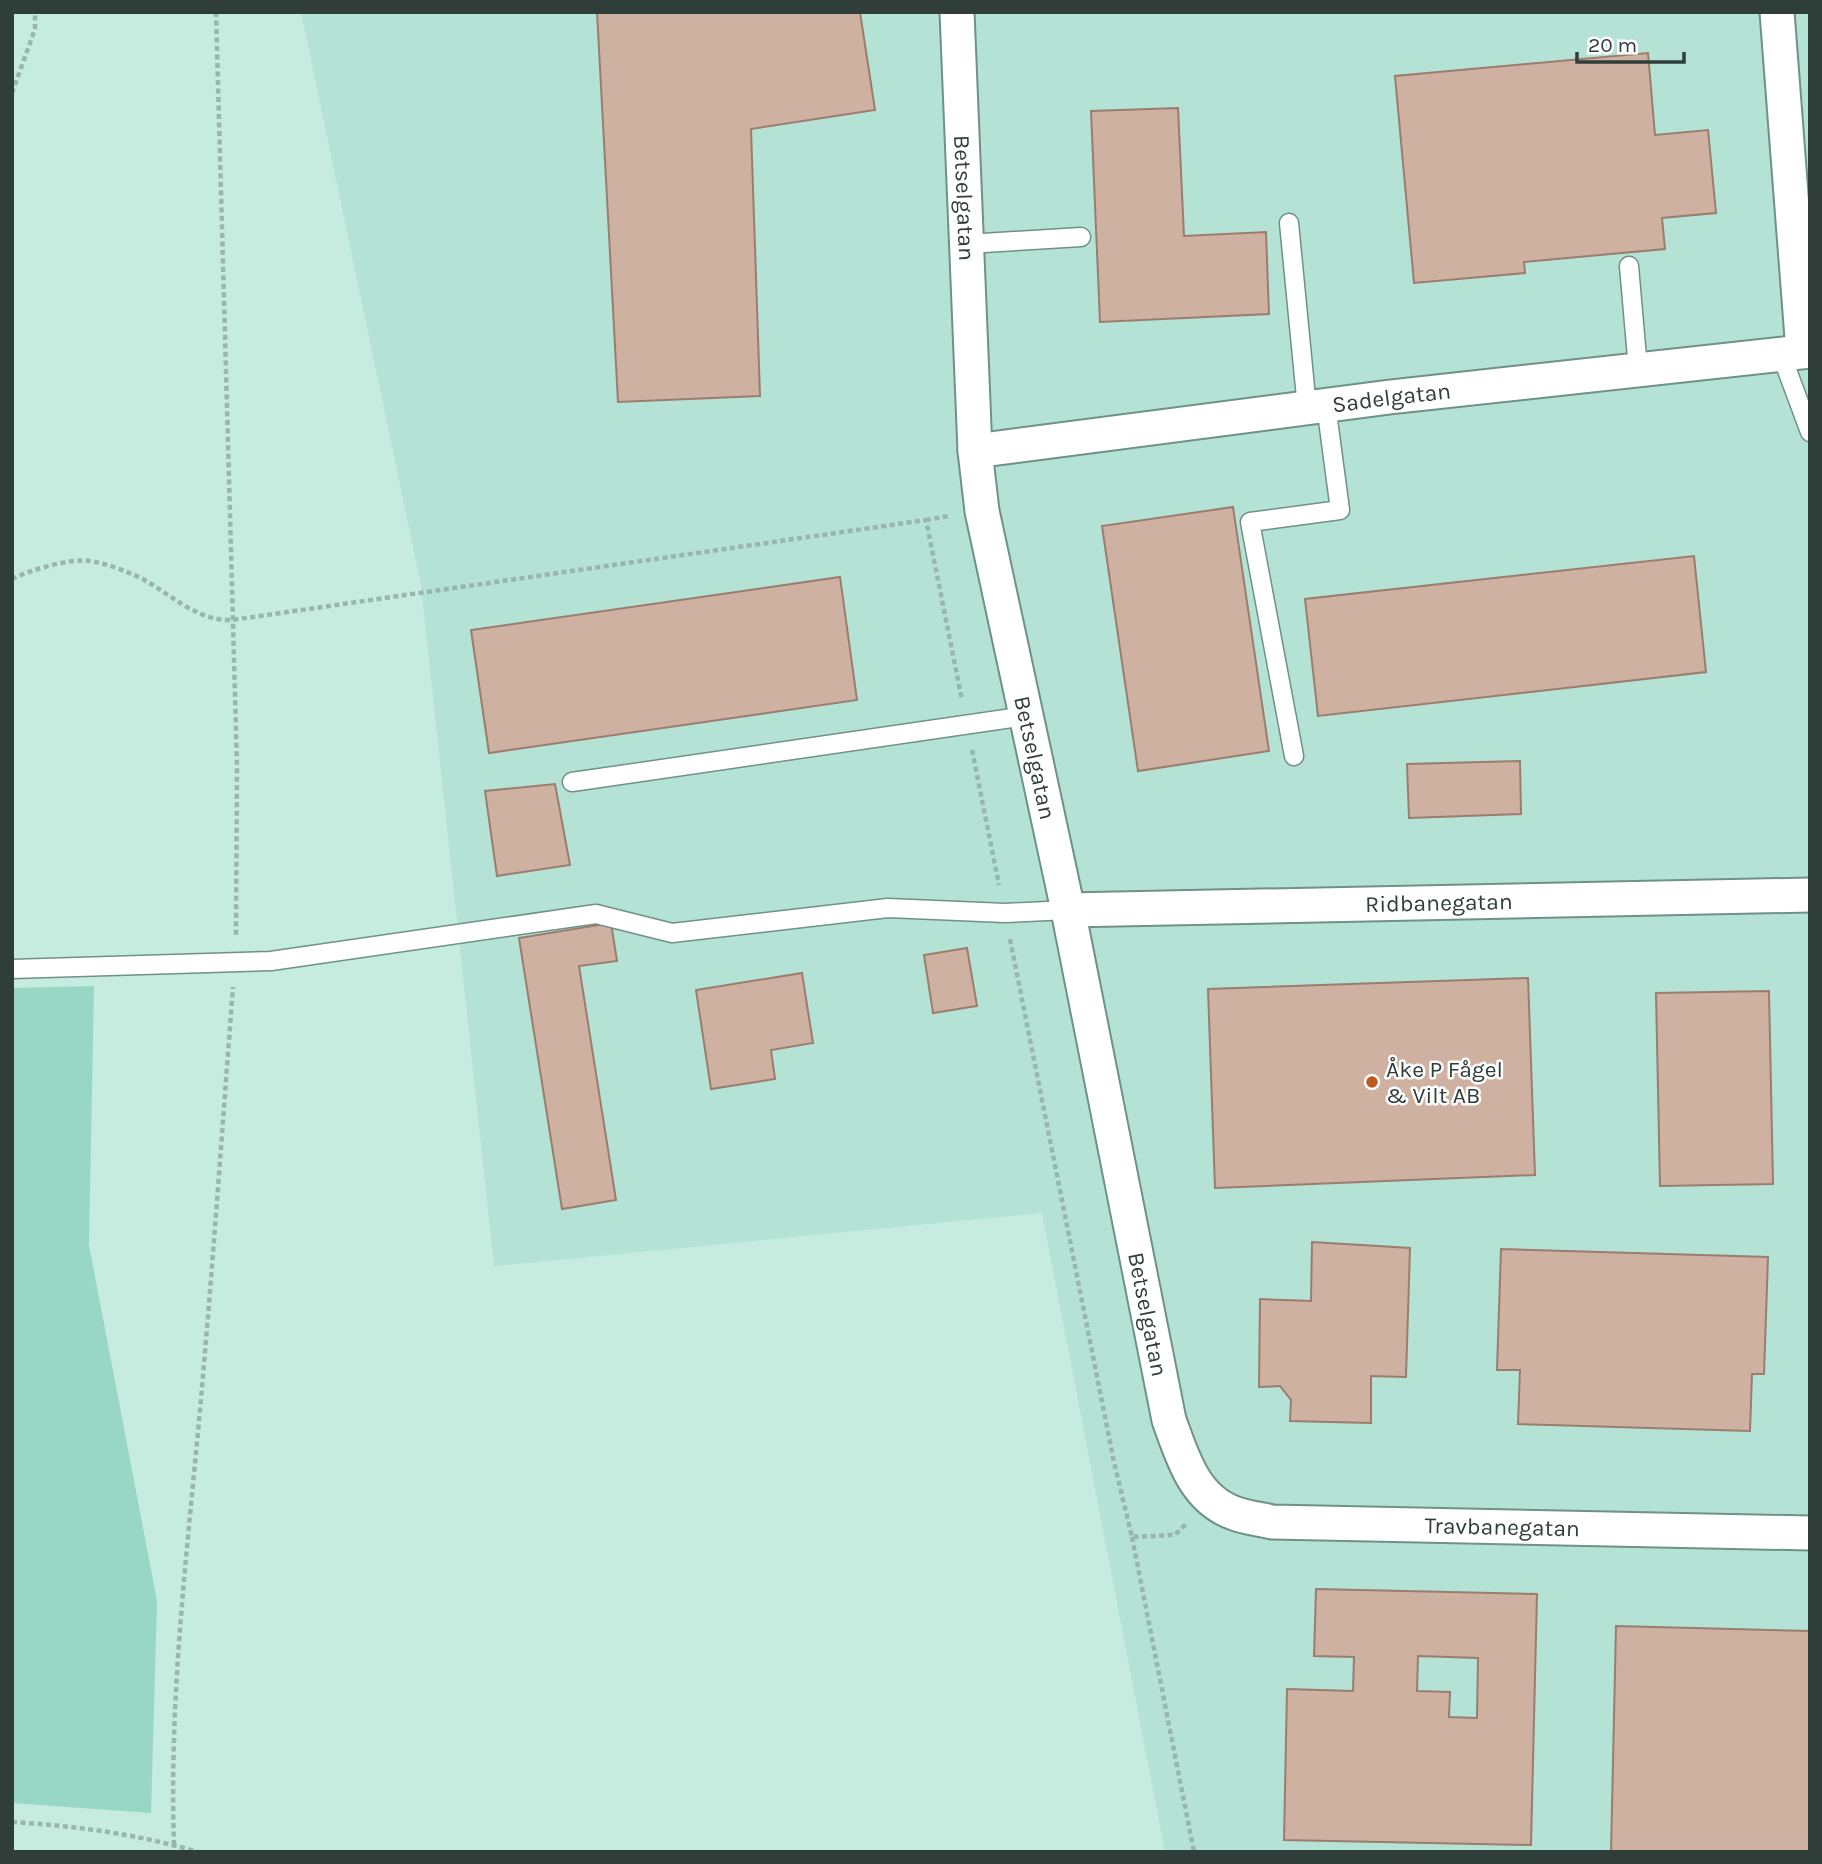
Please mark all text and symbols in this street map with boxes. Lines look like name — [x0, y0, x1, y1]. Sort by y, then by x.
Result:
scale bar — [1577, 21, 1684, 65]
text: 20 m — [1588, 33, 1637, 57]
street label: Betselgatan — [949, 134, 981, 261]
street label: Sadelgatan — [1331, 377, 1452, 418]
street label: Betselgatan — [1009, 693, 1062, 822]
street label: Ridbanegatan — [1365, 888, 1513, 917]
place label: Åke P Fågel & Vilt AB — [1386, 1056, 1503, 1109]
marker: Åke P Fågel & Vilt AB — [1364, 1074, 1380, 1090]
street label: Betselgatan — [1123, 1250, 1174, 1379]
street label: Travbanegatan — [1424, 1512, 1580, 1542]

